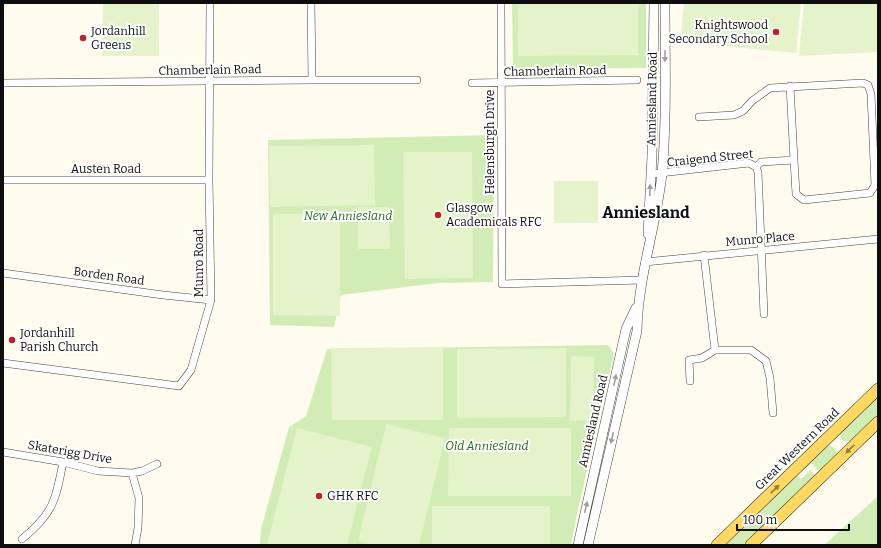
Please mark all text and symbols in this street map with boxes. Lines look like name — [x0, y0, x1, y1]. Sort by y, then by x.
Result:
place label: Knightswood Secondary School — [669, 18, 769, 46]
place label: Jordanhill Greens — [90, 24, 146, 52]
marker: Knightswood Secondary School — [771, 27, 781, 37]
marker: Jordanhill Greens — [78, 33, 88, 43]
one-way arrow — [662, 50, 668, 63]
street label: Anniesland Road — [644, 52, 660, 146]
street label: Chamberlain Road — [158, 62, 262, 78]
street label: Chamberlain Road — [503, 63, 607, 79]
street label: Helensburgh Drive — [483, 90, 497, 194]
street label: Craigend Street — [666, 146, 754, 169]
street label: Austen Road — [71, 162, 141, 176]
one-way arrow — [647, 183, 653, 196]
place label: Glasgow Academicals RFC — [446, 201, 542, 229]
district label: Anniesland — [602, 203, 690, 222]
park label: New Anniesland — [304, 209, 392, 223]
marker: Glasgow Academicals RFC — [433, 210, 443, 220]
street label: Munro Road — [192, 229, 206, 297]
street label: Munro Place — [725, 229, 795, 249]
street label: Borden Road — [73, 264, 145, 288]
place label: Jordanhill Parish Church — [19, 326, 99, 354]
marker: Jordanhill Parish Church — [7, 335, 17, 345]
street label: Anniesland Road — [576, 373, 610, 469]
one-way arrow — [612, 374, 618, 386]
street label: Great Western Road — [752, 405, 842, 493]
one-way arrow — [609, 432, 615, 444]
street label: Skaterigg Drive — [27, 438, 113, 466]
park label: Old Anniesland — [445, 439, 529, 453]
one-way arrow — [845, 444, 855, 454]
one-way arrow — [770, 484, 780, 494]
place label: GHK RFC — [327, 489, 379, 503]
marker: GHK RFC — [314, 491, 324, 501]
one-way arrow — [584, 501, 590, 513]
scale bar — [737, 506, 849, 532]
text: 100 m — [743, 513, 778, 527]

